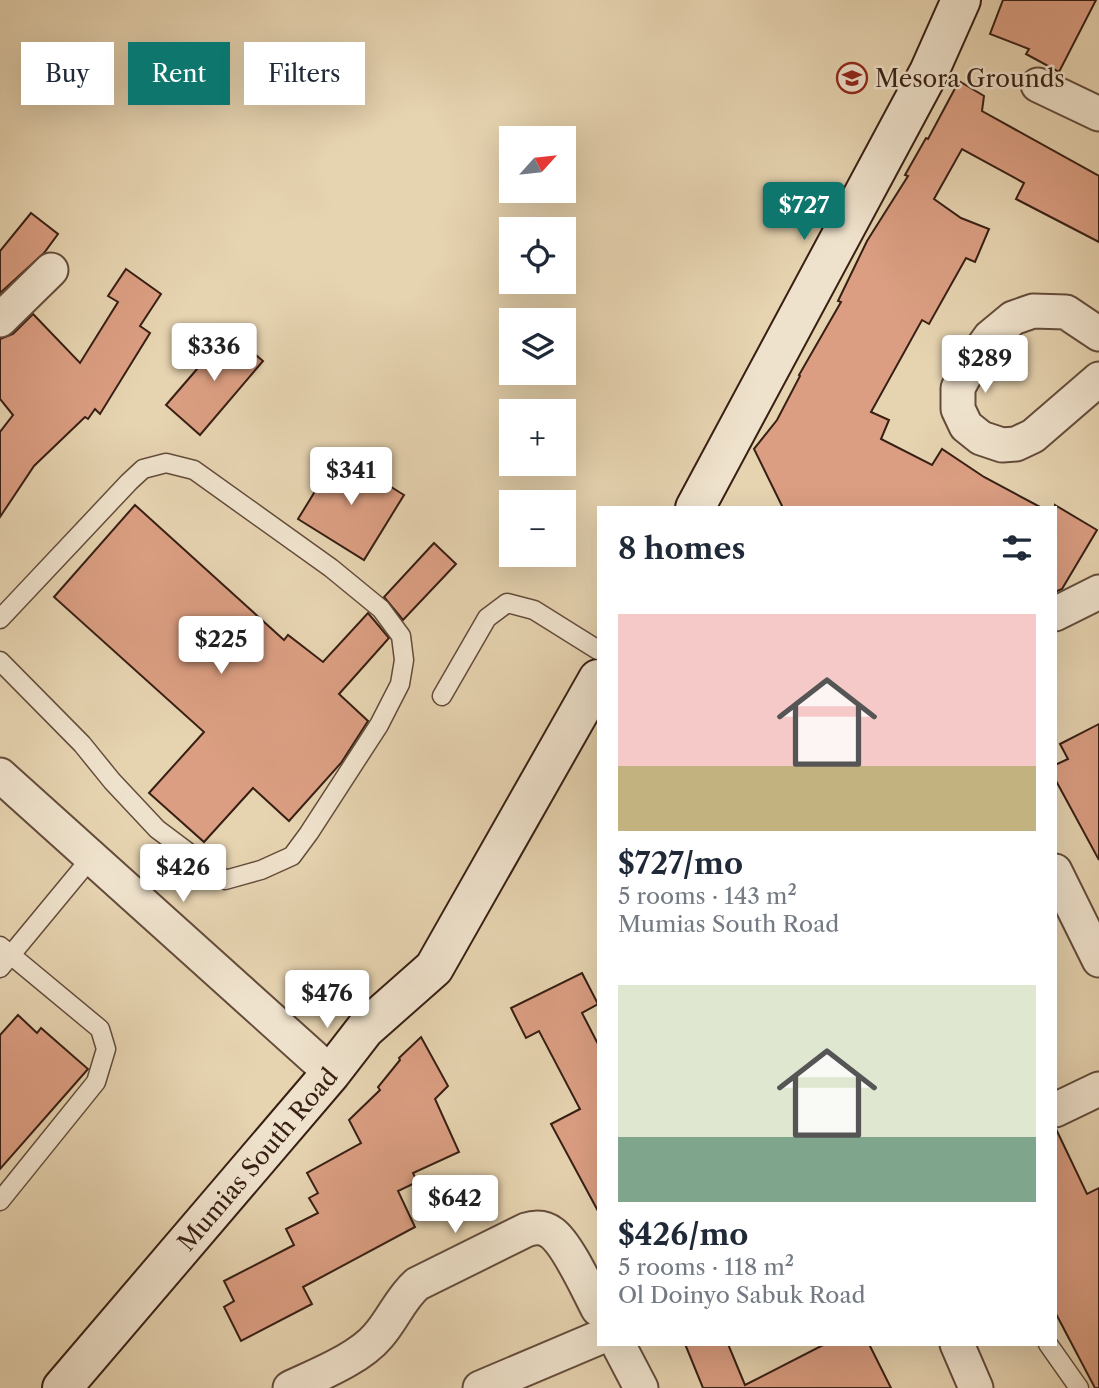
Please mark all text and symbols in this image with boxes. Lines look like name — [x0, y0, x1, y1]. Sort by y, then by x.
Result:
chip: Buy — [21, 42, 114, 105]
chip: Rent — [128, 42, 230, 105]
chip: Filters — [244, 42, 365, 105]
school or university icon: Mesora Grounds — [835, 61, 869, 95]
place label: Mesora Grounds — [875, 64, 1065, 93]
north arrow — [499, 126, 576, 203]
map controls — [499, 126, 576, 567]
pin: $727 — [763, 182, 845, 242]
text: $727 — [779, 191, 829, 219]
button: locate — [499, 217, 576, 294]
button: layers — [499, 308, 576, 385]
pin: $336 — [173, 324, 255, 383]
text: $336 — [188, 332, 240, 360]
pin: $289 — [944, 336, 1026, 395]
text: $289 — [958, 344, 1012, 372]
button: + — [499, 399, 576, 476]
pin: $341 — [310, 448, 392, 507]
text: $341 — [326, 456, 376, 484]
button: − — [499, 490, 576, 567]
icon: filters — [998, 529, 1036, 567]
text: 8 homes — [618, 530, 745, 567]
pin: $225 — [180, 616, 262, 676]
text: $225 — [195, 625, 247, 653]
icon: home — [764, 659, 890, 785]
pin: $426 — [142, 844, 224, 904]
text: $727/mo — [618, 845, 743, 882]
text: $426 — [156, 853, 210, 881]
text: 5 rooms · 143 m² — [618, 882, 797, 910]
text: Mumias South Road — [618, 910, 839, 938]
pin: $476 — [286, 970, 368, 1030]
text: $476 — [301, 979, 353, 1007]
icon: home — [764, 1030, 890, 1156]
street label: Mumias South Road — [171, 1062, 344, 1256]
pin: $642 — [414, 1176, 496, 1235]
text: $642 — [428, 1184, 482, 1212]
text: $426/mo — [618, 1216, 748, 1253]
text: 5 rooms · 118 m² — [618, 1253, 794, 1281]
text: Ol Doinyo Sabuk Road — [618, 1281, 866, 1309]

